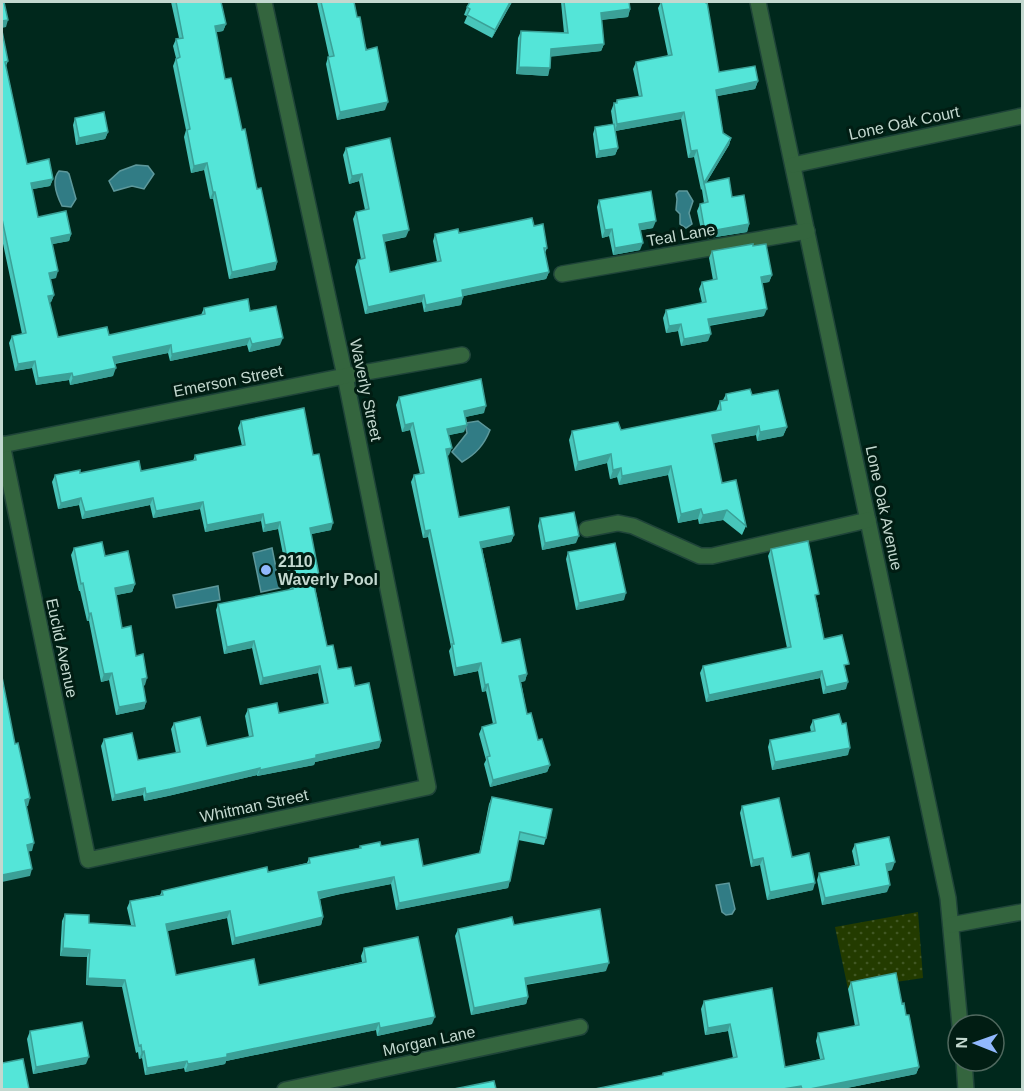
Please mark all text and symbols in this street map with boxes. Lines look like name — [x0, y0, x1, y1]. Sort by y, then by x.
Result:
street label: Lone Oak Court — [847, 103, 962, 143]
street label: Teal Lane — [645, 221, 717, 249]
street label: Waverly Street — [347, 337, 385, 443]
street label: Emerson Street — [172, 362, 285, 400]
street label: Lone Oak Avenue — [862, 444, 906, 572]
place label: 2110 Waverly Pool — [278, 553, 378, 588]
marker: 2110 Waverly Pool — [259, 563, 273, 577]
street label: Euclid Avenue — [43, 597, 81, 699]
street label: Whitman Street — [198, 786, 310, 826]
north arrow — [946, 1013, 1006, 1073]
street label: Morgan Lane — [381, 1023, 477, 1059]
text: N — [953, 1037, 970, 1049]

